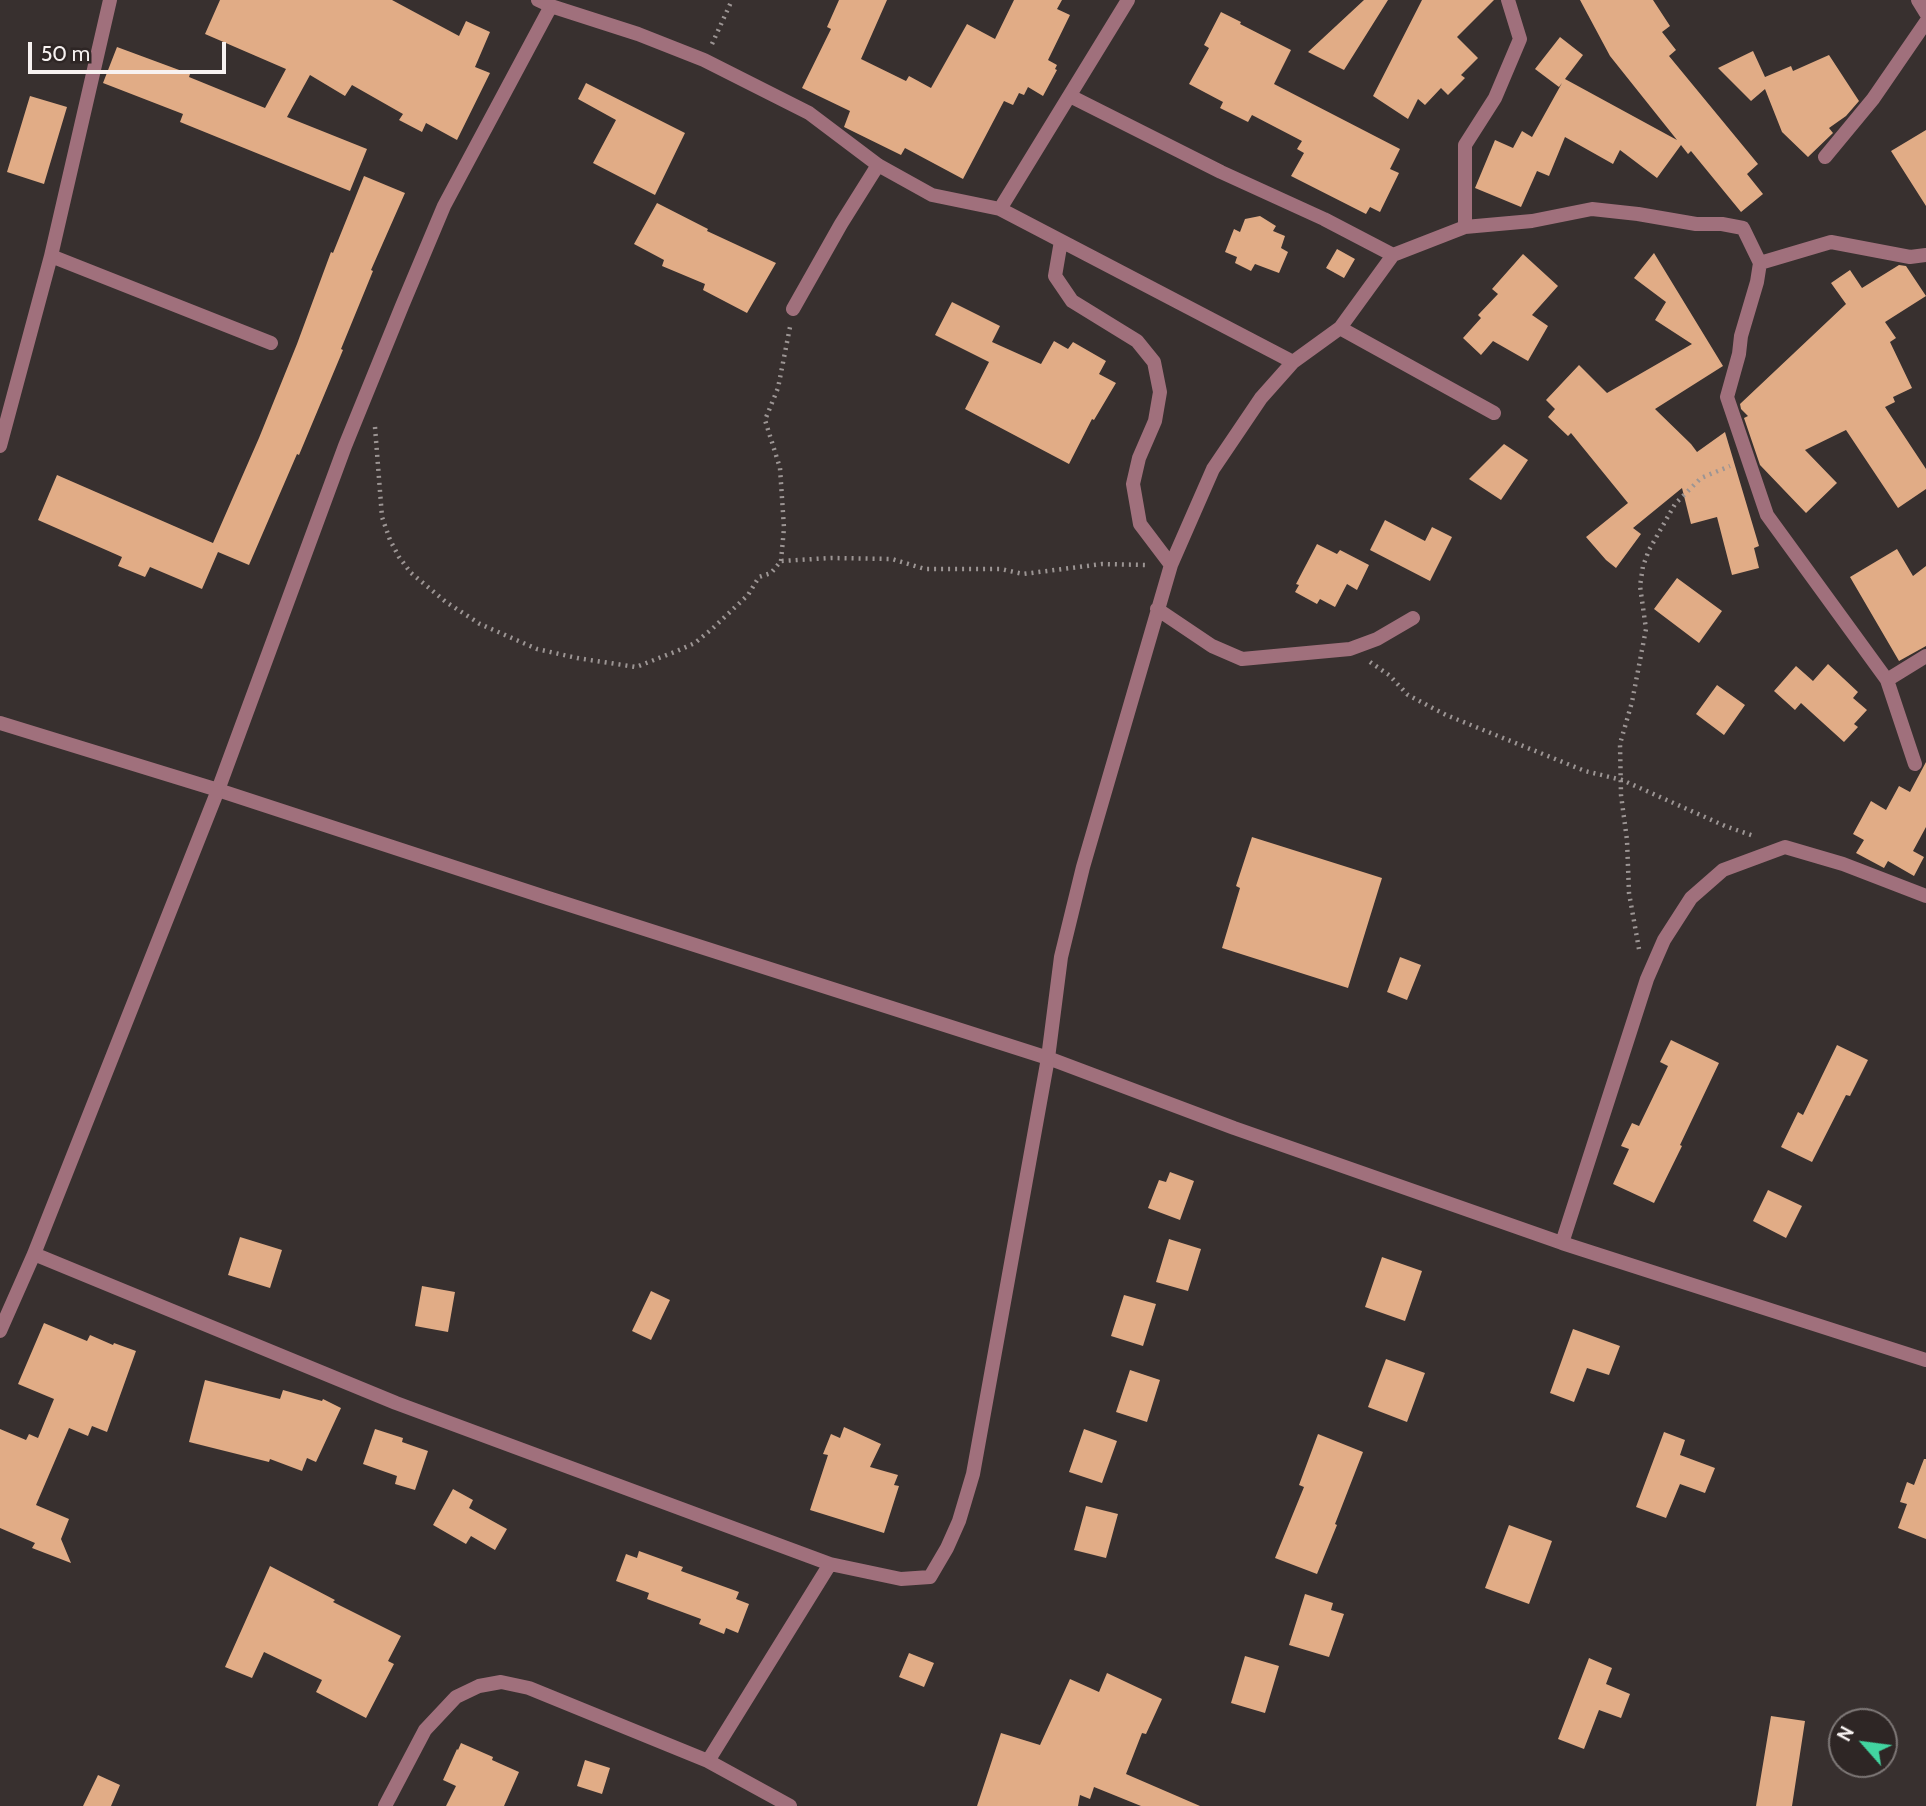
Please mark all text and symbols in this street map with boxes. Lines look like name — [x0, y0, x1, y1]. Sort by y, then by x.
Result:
scale bar — [32, 28, 229, 72]
text: 50 m — [41, 41, 90, 66]
north arrow — [1828, 1708, 1898, 1778]
text: N — [1832, 1723, 1859, 1745]

